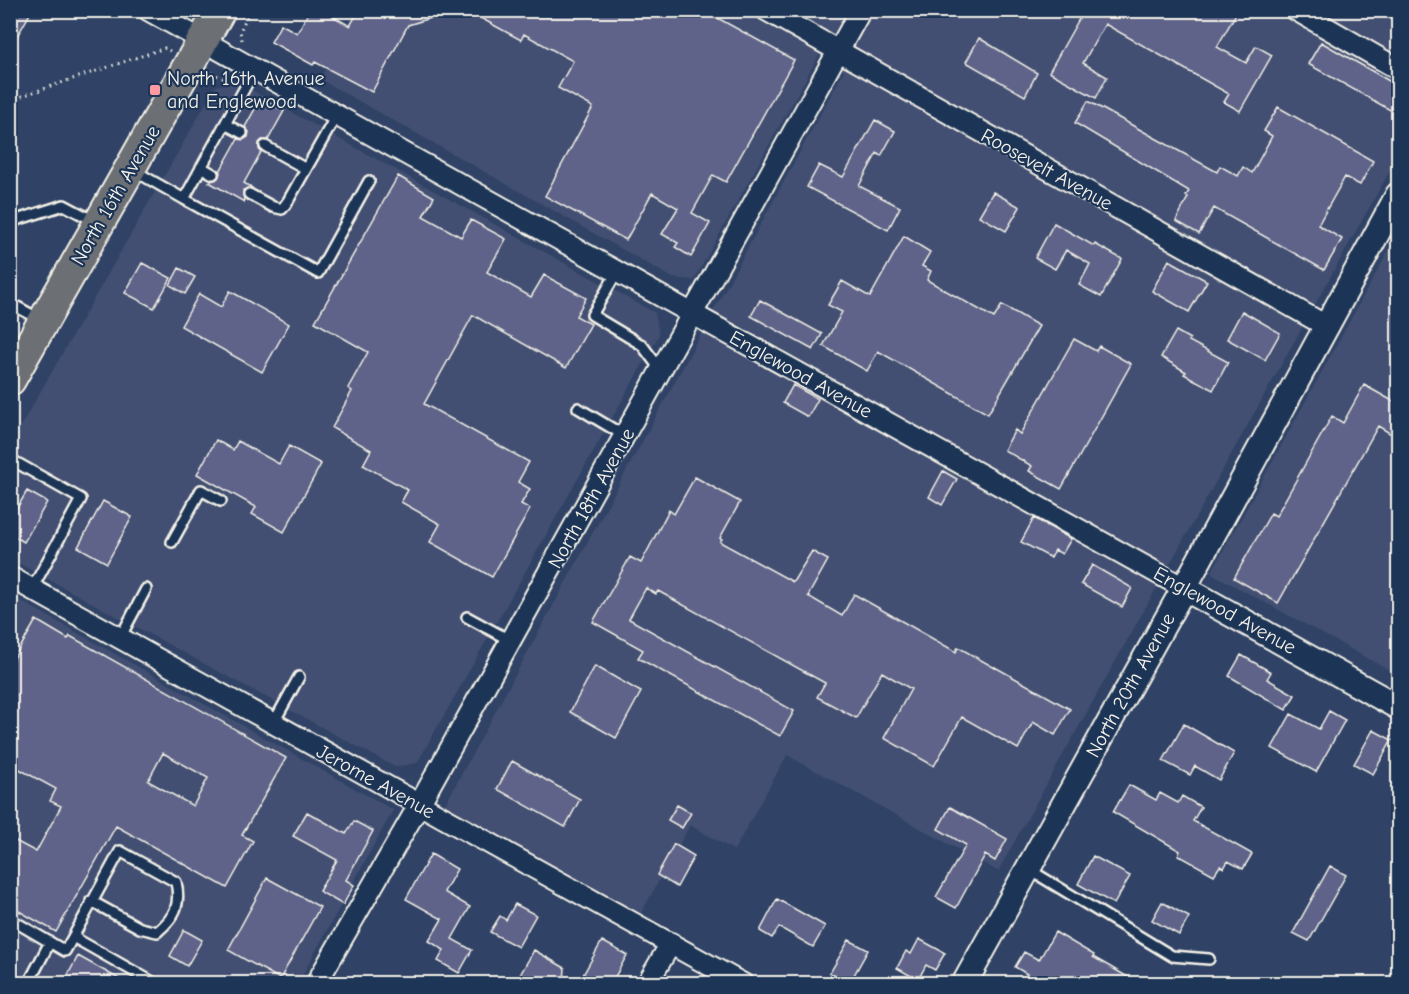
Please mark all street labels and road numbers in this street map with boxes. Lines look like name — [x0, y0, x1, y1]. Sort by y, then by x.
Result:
street label: North 16th Avenue — [66, 121, 165, 269]
street label: Roosevelt Avenue — [977, 124, 1116, 215]
street label: Englewood Avenue — [726, 326, 876, 423]
street label: North 18th Avenue — [543, 424, 640, 572]
street label: Englewood Avenue — [1150, 562, 1300, 659]
street label: North 20th Avenue — [1081, 609, 1180, 761]
street label: Jerome Avenue — [313, 740, 439, 823]

